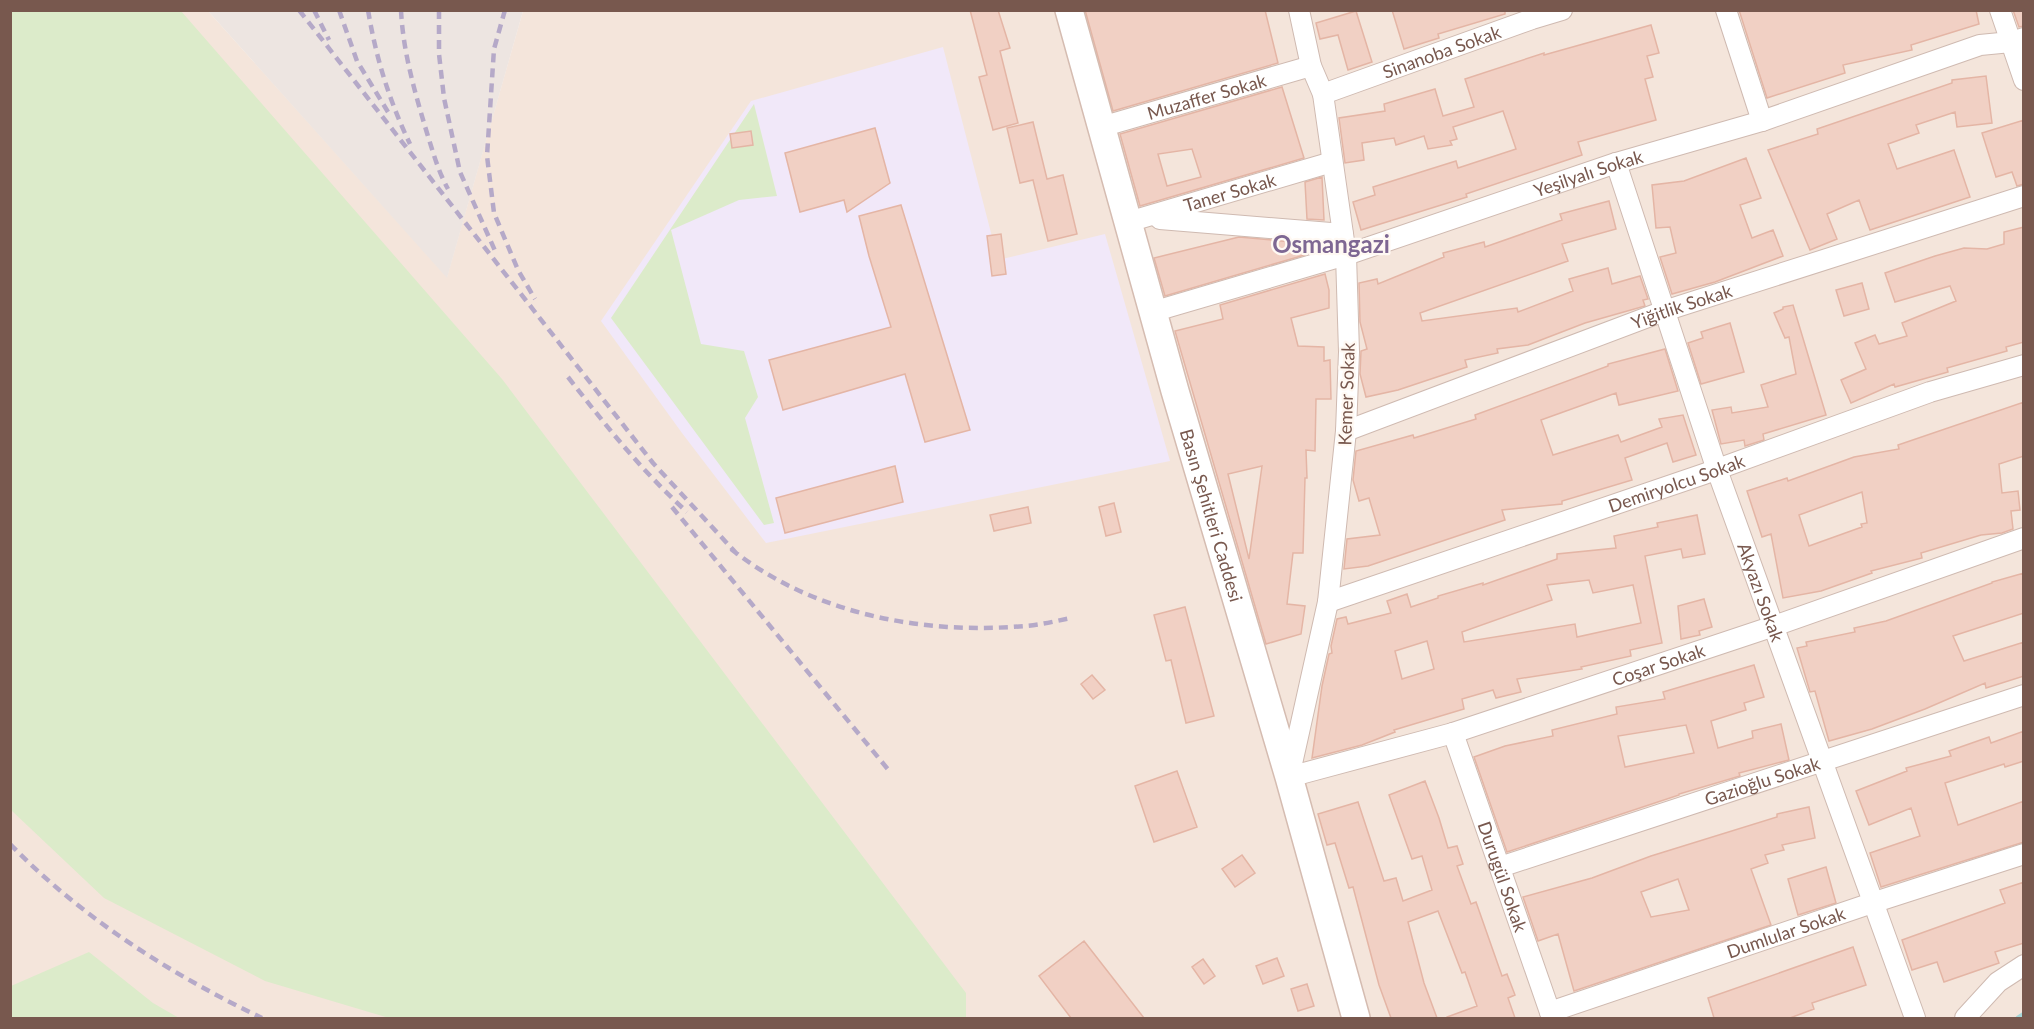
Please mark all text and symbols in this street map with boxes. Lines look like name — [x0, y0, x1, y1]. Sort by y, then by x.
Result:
street label: Sinanoba Sokak — [1379, 20, 1505, 83]
street label: Muzaffer Sokak — [1145, 68, 1269, 124]
street label: Yeşilyalı Sokak — [1531, 145, 1646, 201]
street label: Taner Sokak — [1181, 168, 1279, 216]
district label: Osmangazi — [1272, 229, 1390, 258]
street label: Yiğitlik Sokak — [1628, 279, 1736, 333]
street label: Kemer Sokak — [1333, 341, 1359, 446]
street label: Basın Şehitleri Caddesi — [1176, 426, 1248, 604]
street label: Demiryolcu Sokak — [1605, 449, 1748, 517]
street label: Akyazı Sokak — [1733, 540, 1789, 645]
street label: Coşar Sokak — [1609, 639, 1709, 690]
street label: Gazioğlu Sokak — [1702, 751, 1824, 810]
street label: Durugül Sokak — [1474, 818, 1533, 936]
street label: Dumlular Sokak — [1724, 902, 1849, 962]

